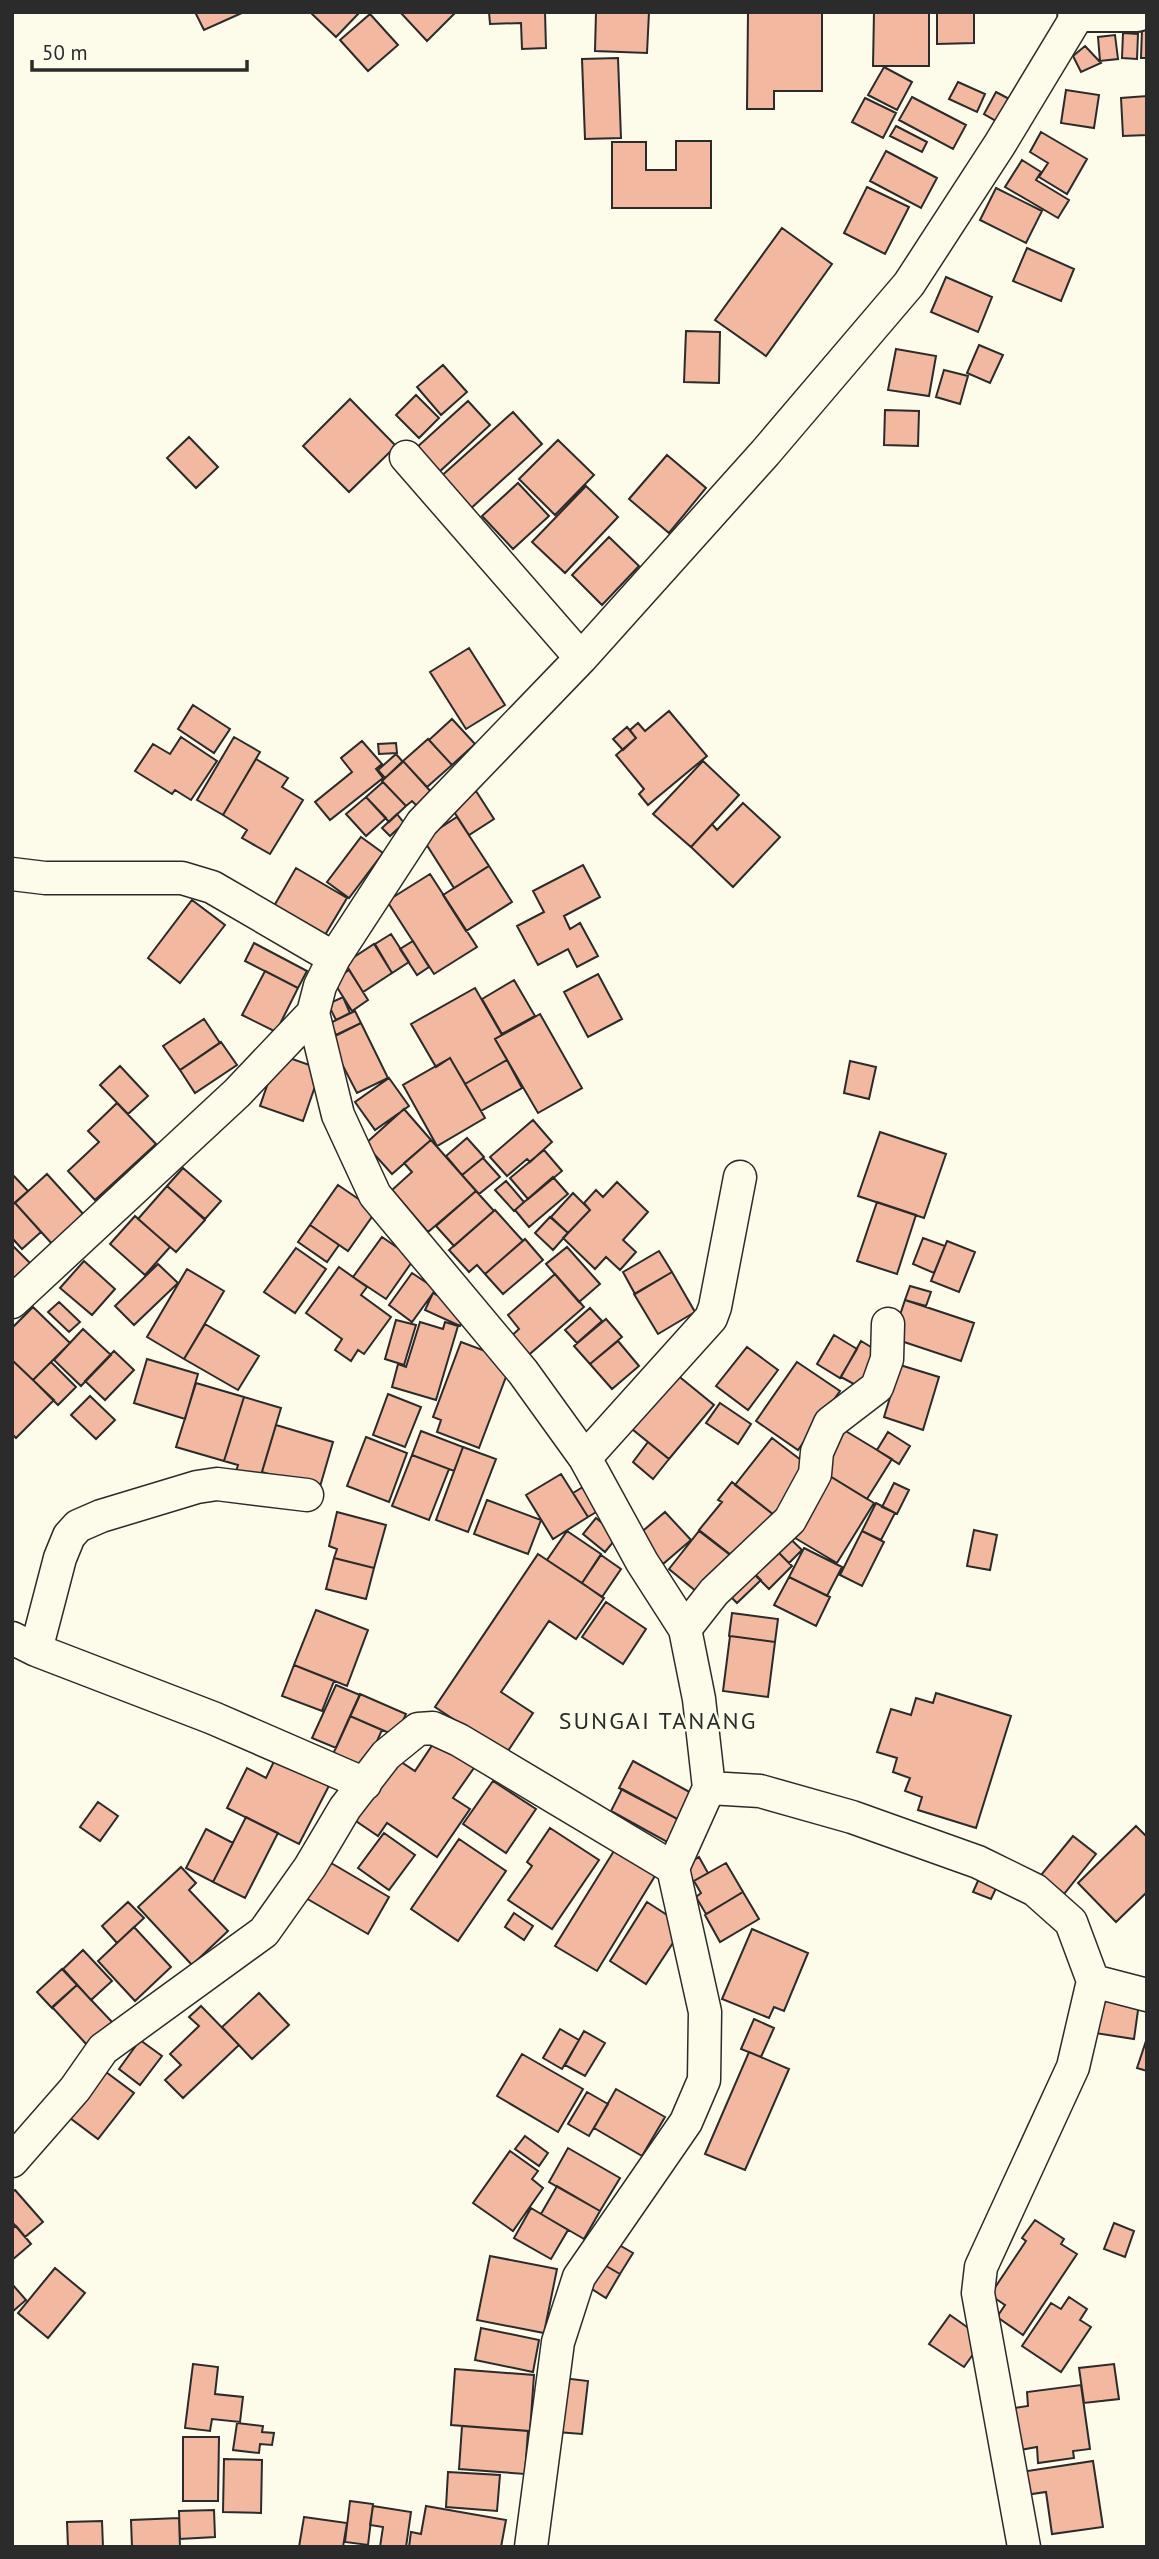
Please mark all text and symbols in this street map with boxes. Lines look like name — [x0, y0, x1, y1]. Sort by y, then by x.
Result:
scale bar — [32, 28, 247, 72]
text: 50 m — [42, 39, 88, 66]
district label: SUNGAI TANANG — [559, 1705, 757, 1736]

